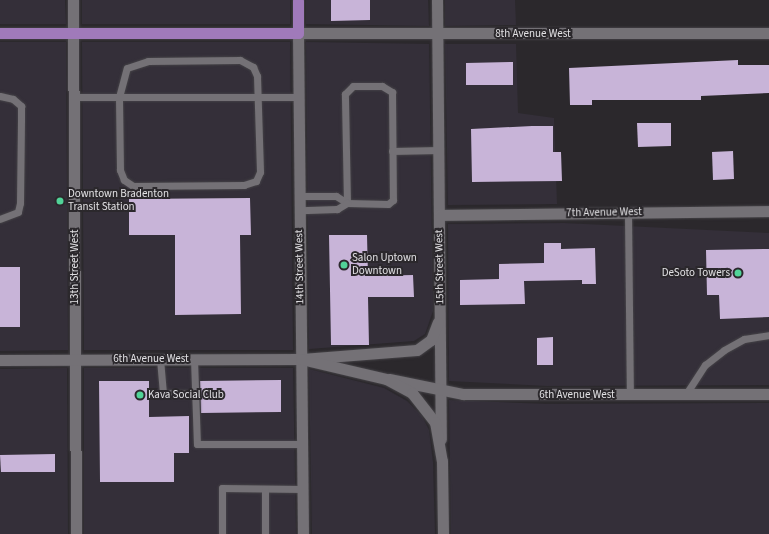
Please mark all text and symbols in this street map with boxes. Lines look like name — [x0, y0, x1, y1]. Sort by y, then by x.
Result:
street label: 8th Avenue West — [495, 27, 571, 41]
place label: Downtown Bradenton Transit Station — [68, 188, 169, 214]
marker: Downtown Bradenton Transit Station — [55, 196, 65, 206]
street label: 7th Avenue West — [566, 206, 642, 220]
street label: 14th Street West — [293, 229, 307, 305]
street label: 15th Street West — [433, 229, 447, 305]
street label: 13th Street West — [68, 230, 82, 304]
place label: Salon Uptown Downtown — [352, 252, 417, 278]
marker: Salon Uptown Downtown — [339, 260, 349, 270]
place label: DeSoto Towers — [662, 266, 730, 280]
marker: DeSoto Towers — [733, 268, 743, 278]
street label: 6th Avenue West — [113, 352, 189, 366]
place label: Kava Social Club — [148, 388, 224, 402]
street label: 6th Avenue West — [539, 388, 615, 402]
marker: Kava Social Club — [135, 390, 145, 400]

